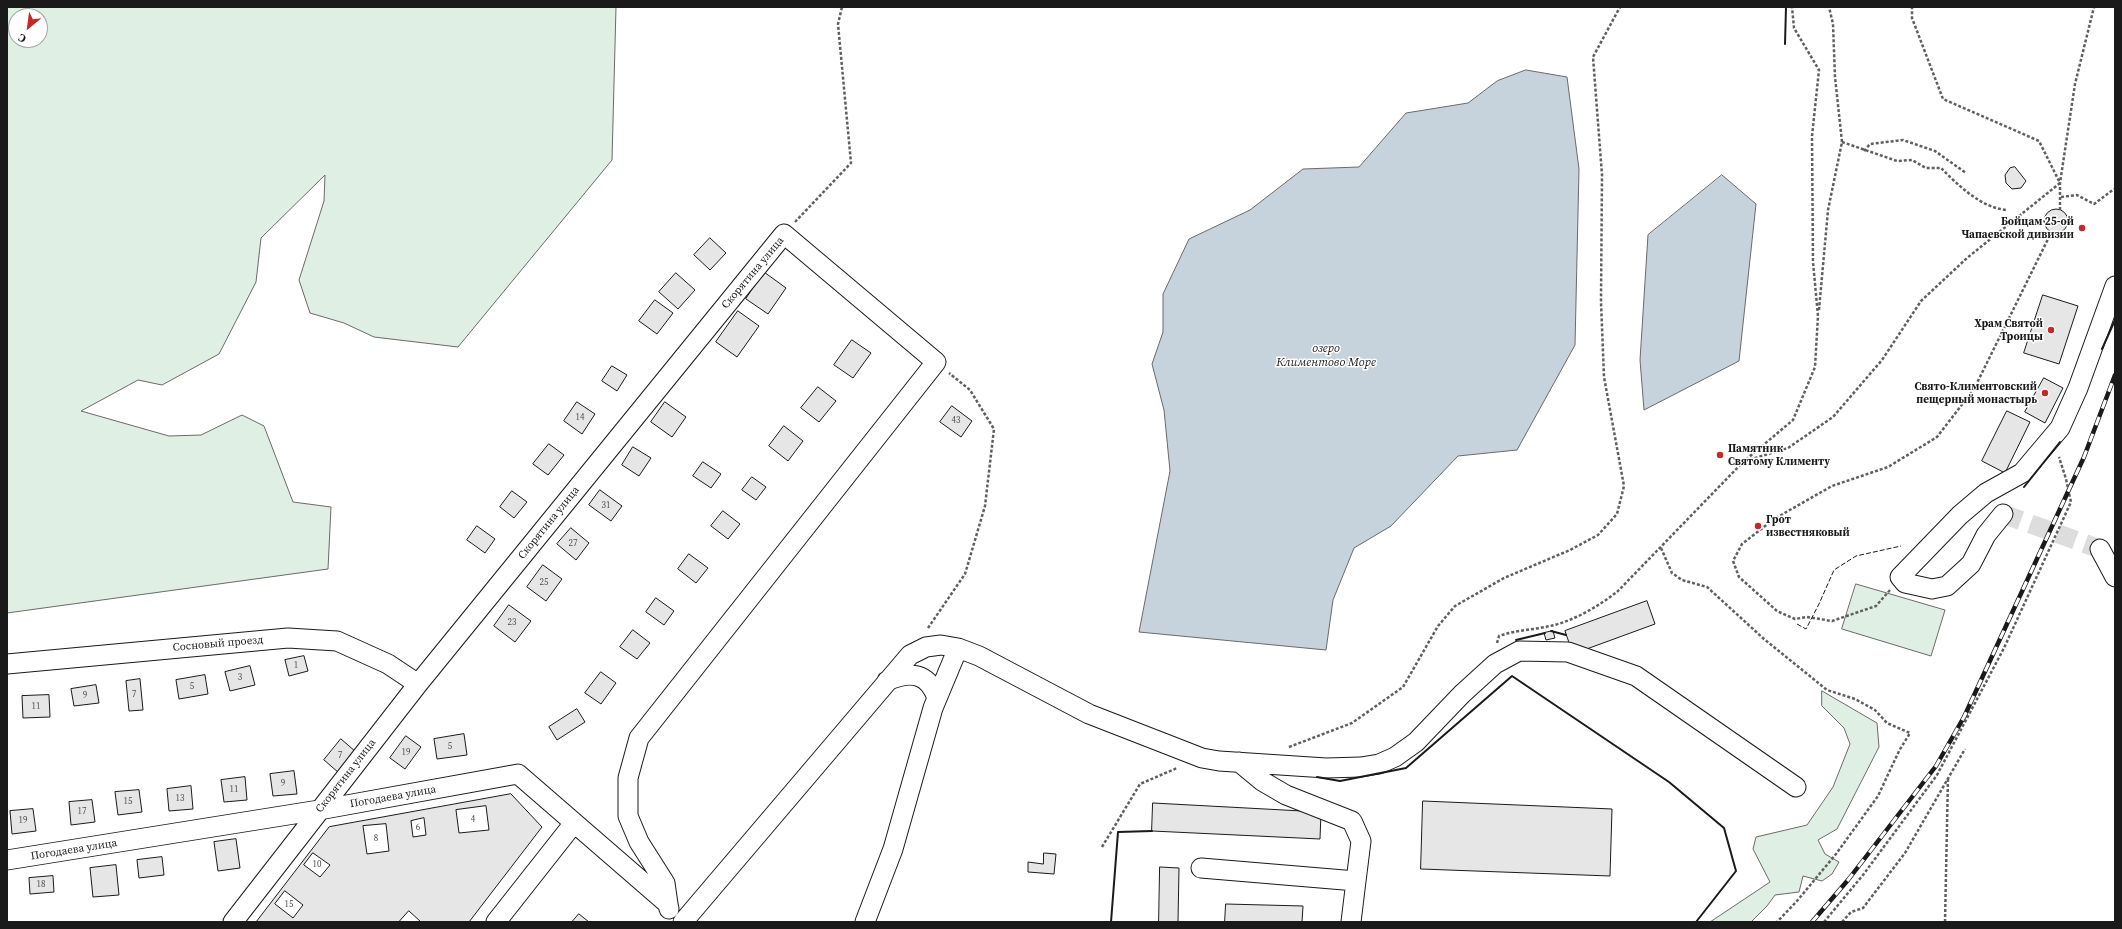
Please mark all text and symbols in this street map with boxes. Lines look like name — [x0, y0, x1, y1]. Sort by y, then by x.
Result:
north arrow — [8, 8, 48, 48]
text: С — [16, 30, 29, 46]
place label: Бойцам 25-ой Чапаевской дивизии — [1961, 215, 2074, 241]
marker: Бойцам 25-ой Чапаевской дивизии — [2077, 223, 2087, 233]
street label: Скорятина улица — [719, 234, 787, 312]
place label: Храм Святой Троицы — [1975, 317, 2043, 343]
marker: Храм Святой Троицы — [2046, 325, 2056, 335]
water label: озеро Климентово Море — [1276, 342, 1376, 370]
place label: Свято-Климентовский пещерный монастырь — [1915, 380, 2037, 406]
marker: Свято-Климентовский пещерный монастырь — [2040, 388, 2050, 398]
house number: 14 — [576, 413, 584, 423]
house number: 43 — [952, 416, 960, 426]
place label: Памятник Святому Клименту — [1728, 442, 1830, 468]
marker: Памятник Святому Клименту — [1715, 450, 1725, 460]
street label: Скорятина улица — [516, 484, 582, 562]
house number: 31 — [602, 501, 610, 511]
place label: Грот известняковый — [1766, 513, 1850, 539]
marker: Грот известняковый — [1753, 521, 1763, 531]
house number: 27 — [569, 539, 577, 549]
house number: 25 — [540, 578, 548, 588]
house number: 23 — [508, 618, 516, 628]
street label: Сосновый проезд — [172, 633, 264, 655]
house number: 1 — [294, 661, 298, 671]
house number: 3 — [238, 673, 242, 683]
house number: 5 — [190, 682, 194, 692]
house number: 7 — [132, 690, 136, 700]
house number: 9 — [83, 691, 87, 701]
house number: 11 — [32, 702, 40, 712]
street label: Скорятина улица — [313, 737, 379, 815]
house number: 5 — [448, 742, 452, 752]
house number: 19 — [402, 748, 410, 758]
house number: 7 — [338, 751, 342, 761]
house number: 9 — [281, 779, 285, 789]
street label: Погодаева улица — [349, 783, 437, 811]
house number: 11 — [230, 785, 238, 795]
house number: 13 — [176, 794, 184, 804]
house number: 15 — [124, 797, 132, 807]
house number: 17 — [78, 807, 86, 817]
house number: 4 — [471, 815, 475, 825]
house number: 19 — [19, 816, 27, 826]
house number: 6 — [416, 823, 420, 833]
house number: 8 — [374, 834, 378, 844]
street label: Погодаева улица — [30, 837, 118, 863]
house number: 10 — [313, 860, 321, 870]
house number: 18 — [37, 880, 45, 890]
house number: 15 — [285, 900, 293, 910]

